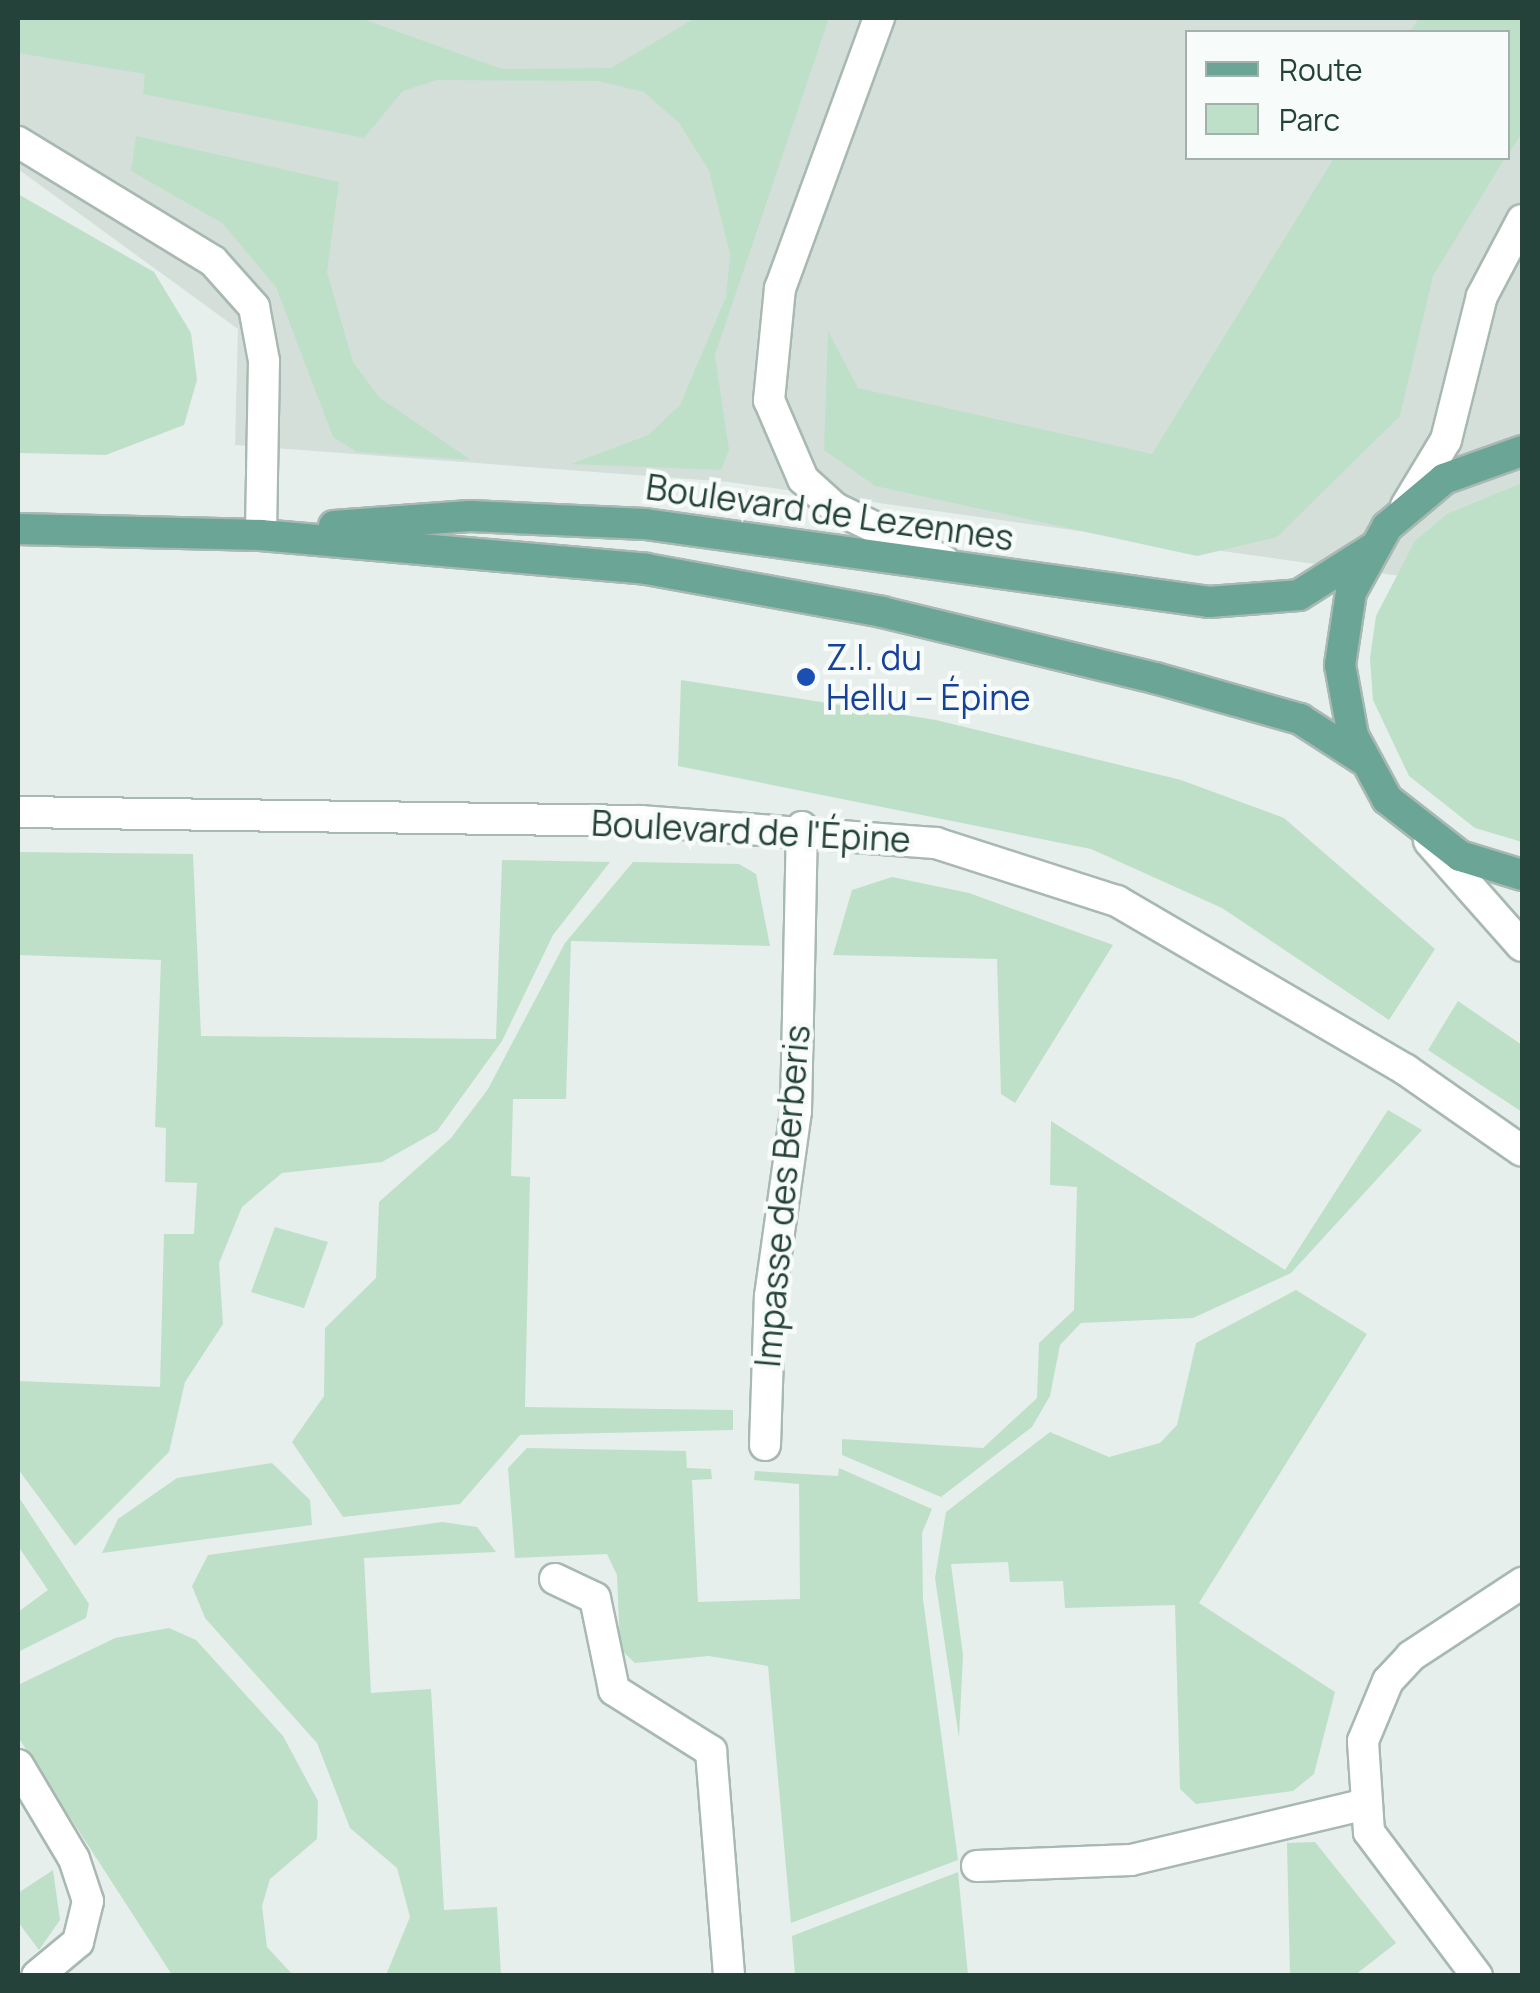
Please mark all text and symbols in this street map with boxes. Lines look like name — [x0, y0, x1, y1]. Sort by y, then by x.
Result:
legend — [1185, 30, 1510, 160]
text: Route — [1279, 49, 1362, 90]
text: Parc — [1279, 99, 1340, 140]
street label: Boulevard de Lezennes — [643, 465, 1017, 559]
place label: Z.I. du Hellu – Épine — [826, 636, 1030, 718]
marker: Z.I. du Hellu – Épine — [795, 666, 817, 688]
street label: Boulevard de l'Épine — [590, 802, 912, 860]
street label: Impasse des Berberis — [746, 1023, 818, 1369]

